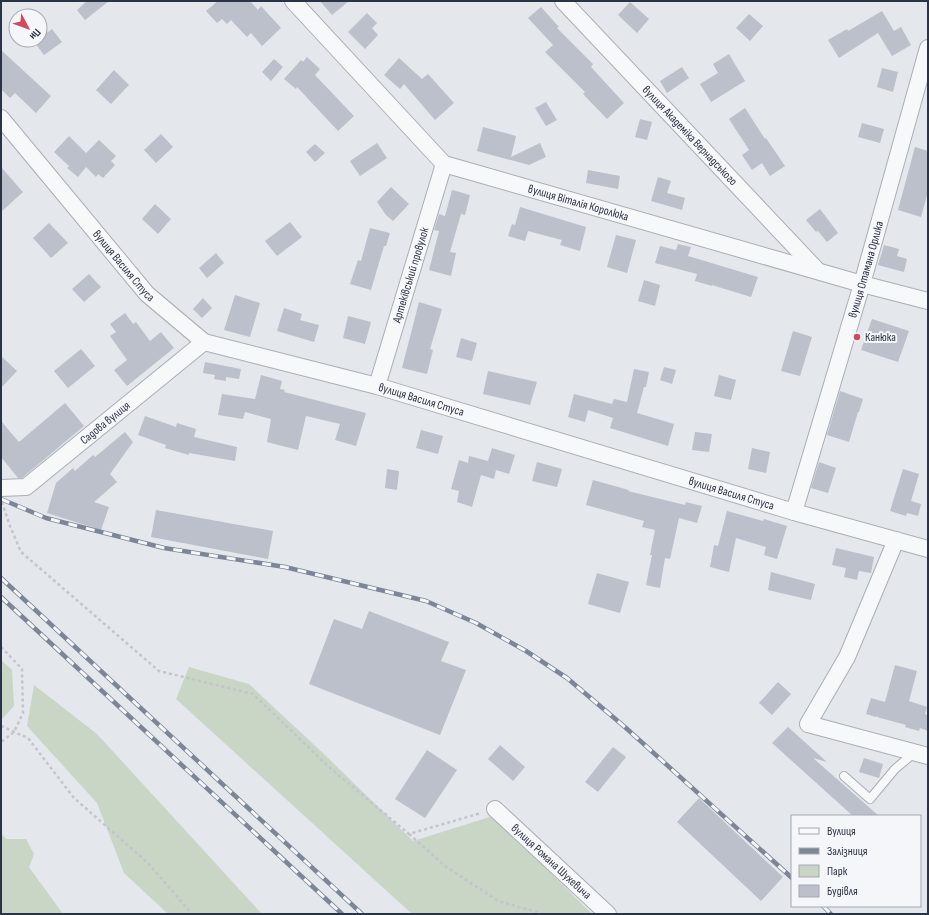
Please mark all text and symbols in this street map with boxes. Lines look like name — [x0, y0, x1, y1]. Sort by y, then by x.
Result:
north arrow — [8, 8, 48, 48]
text: Пн — [27, 26, 44, 43]
street label: вулиця Академіка Вернадського — [639, 82, 741, 189]
street label: вулиця Віталія Королюка — [526, 181, 631, 224]
street label: вулиця Отамана Орлика — [845, 219, 887, 320]
street label: Артеківський провулок — [389, 225, 432, 326]
street label: вулиця Василя Стуса — [90, 227, 158, 305]
place label: Канюка — [865, 330, 896, 345]
marker: Канюка — [852, 332, 862, 342]
street label: вулиця Василя Стуса — [377, 379, 466, 419]
street label: Садова вулиця — [77, 398, 133, 447]
street label: вулиця Василя Стуса — [687, 473, 776, 513]
legend — [791, 815, 921, 907]
street label: вулиця Романа Шухевича — [508, 821, 595, 903]
text: Вулиця — [827, 824, 856, 839]
text: Залізниця — [827, 844, 868, 859]
text: Парк — [827, 864, 848, 879]
text: Будівля — [827, 884, 858, 899]

